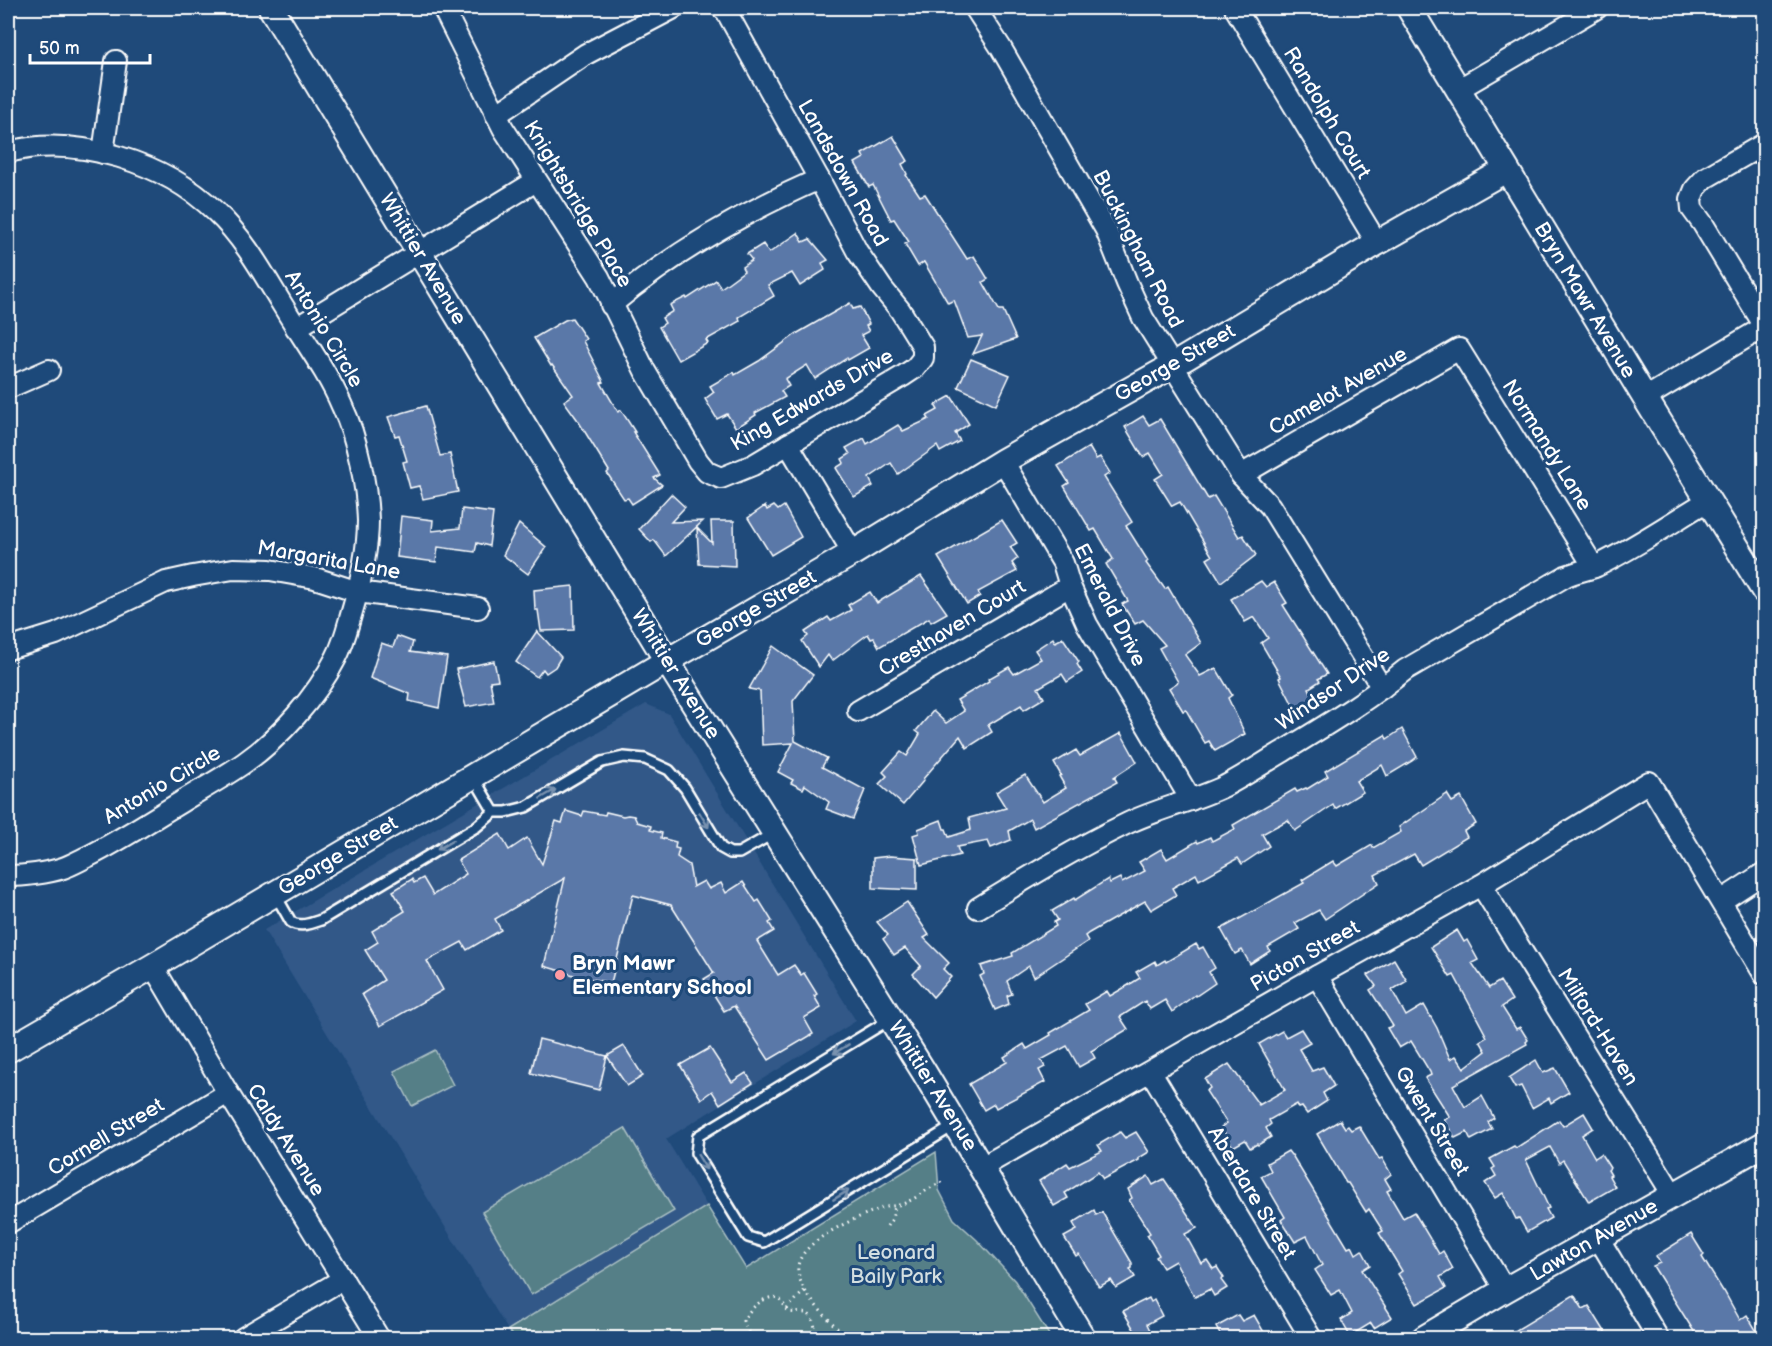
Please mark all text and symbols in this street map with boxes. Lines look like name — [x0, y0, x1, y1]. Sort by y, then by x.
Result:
scale bar — [30, 27, 150, 65]
text: 50 m — [39, 38, 80, 59]
street label: Randolph Court — [1278, 43, 1376, 184]
street label: Landsdown Road — [792, 95, 894, 251]
street label: Knightsbridge Place — [518, 116, 638, 292]
street label: Buckingham Road — [1087, 166, 1189, 332]
street label: Whittier Avenue — [374, 189, 472, 329]
street label: Bryn Mawr Avenue — [1528, 217, 1642, 383]
street label: Antonio Circle — [279, 266, 369, 392]
street label: George Street — [1110, 318, 1240, 408]
street label: Camelot Avenue — [1264, 341, 1412, 441]
street label: King Edwards Drive — [726, 343, 898, 457]
street label: Normandy Lane — [1497, 375, 1597, 515]
street label: Margarita Lane — [256, 535, 402, 585]
street label: Emerald Drive — [1068, 539, 1152, 671]
street label: George Street — [691, 564, 821, 654]
street label: Cresthaven Court — [874, 574, 1031, 682]
street label: Whittier Avenue — [626, 604, 726, 744]
street label: Windsor Drive — [1271, 642, 1395, 736]
street label: Antonio Circle — [99, 740, 225, 830]
one-way arrow — [539, 788, 556, 800]
street label: George Street — [274, 810, 403, 901]
one-way arrow — [699, 811, 711, 828]
one-way arrow — [437, 840, 454, 852]
street label: Picton Street — [1246, 914, 1364, 997]
place label: Bryn Mawr Elementary School — [572, 951, 752, 1000]
street label: Milford-Haven — [1552, 964, 1644, 1090]
marker: Bryn Mawr Elementary School — [553, 968, 567, 982]
street label: Whittier Avenue — [883, 1016, 983, 1156]
one-way arrow — [833, 1043, 850, 1055]
street label: Gwent Street — [1390, 1062, 1475, 1181]
street label: Caldy Avenue — [242, 1079, 330, 1201]
street label: Cornell Street — [43, 1092, 169, 1181]
street label: Aberdare Street — [1202, 1122, 1302, 1265]
one-way arrow — [696, 1153, 708, 1170]
one-way arrow — [832, 1189, 849, 1201]
street label: Lawton Avenue — [1526, 1193, 1662, 1287]
park label: Leonard Baily Park — [850, 1240, 943, 1289]

